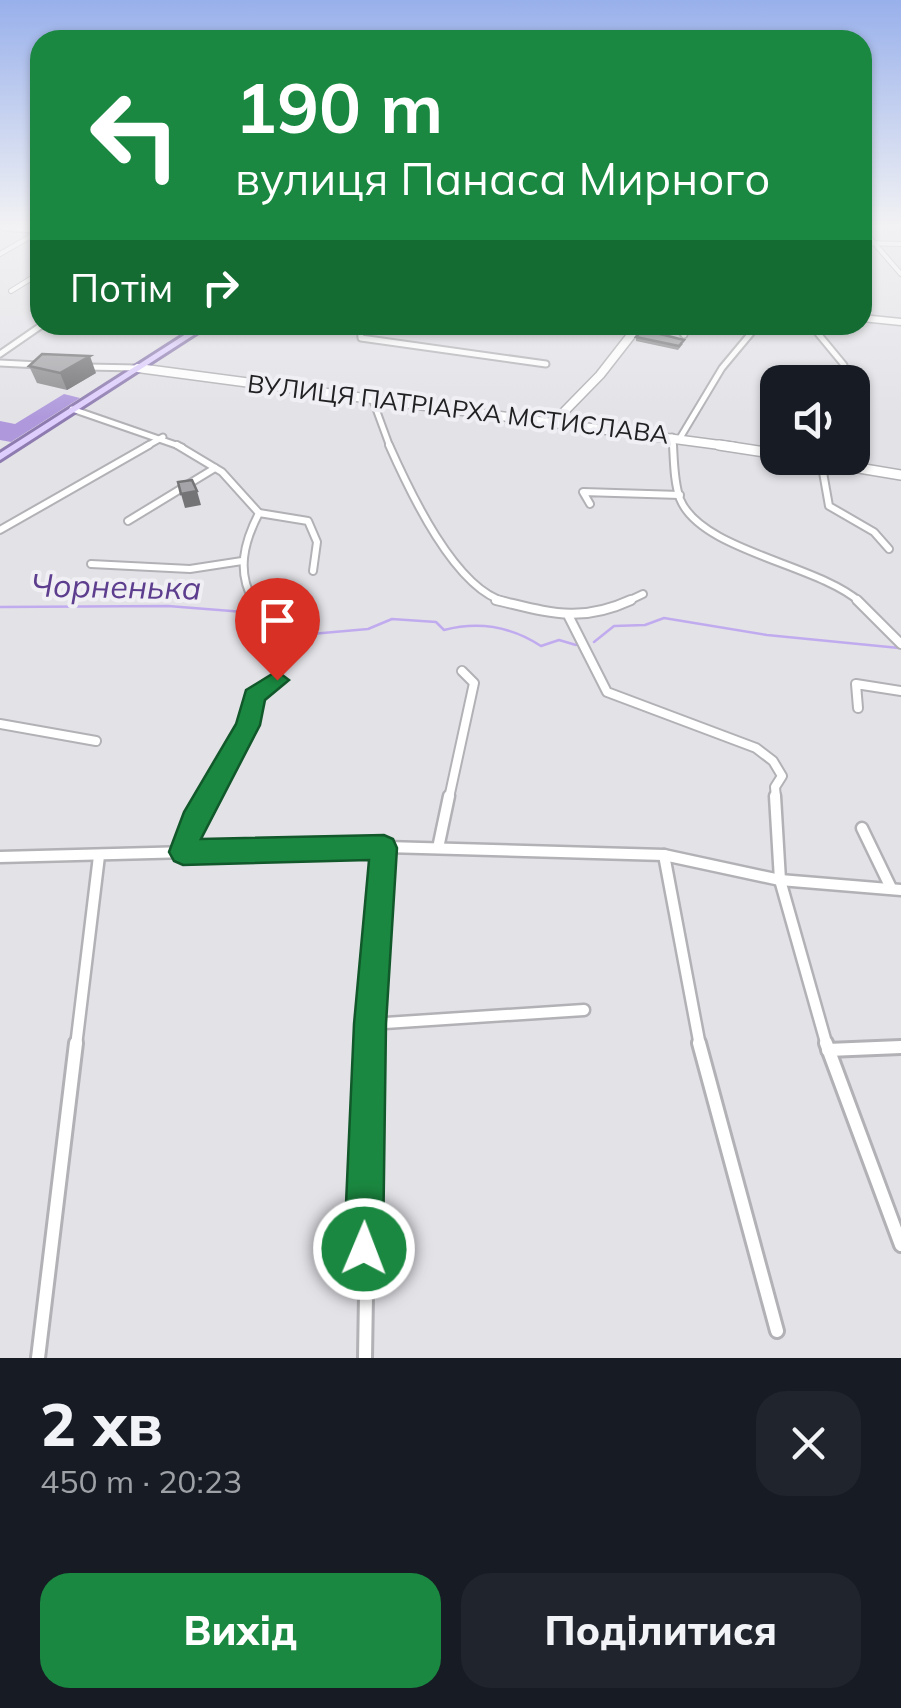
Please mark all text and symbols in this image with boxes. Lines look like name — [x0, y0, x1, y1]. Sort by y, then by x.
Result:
text: 190 m — [235, 63, 443, 151]
icon: left — [70, 70, 200, 200]
text: вулиця Панаса Мирного — [235, 150, 770, 206]
icon: right — [193, 260, 248, 315]
text: Потім — [70, 264, 173, 312]
map controls — [760, 365, 870, 475]
button: sound — [760, 365, 870, 475]
street label: ВУЛИЦЯ ПАТРІАРХА МСТИСЛАВА — [246, 367, 670, 450]
water label: Чорненька — [30, 565, 202, 607]
pin — [235, 578, 320, 681]
icon: arrive — [250, 593, 305, 648]
position arrow — [312, 1197, 416, 1301]
text: 2 хв — [40, 1386, 163, 1461]
button: close — [756, 1391, 861, 1496]
text: 450 m · 20:23 — [40, 1461, 242, 1501]
button: Вихід — [40, 1573, 441, 1688]
button: Поділитися — [461, 1573, 861, 1688]

